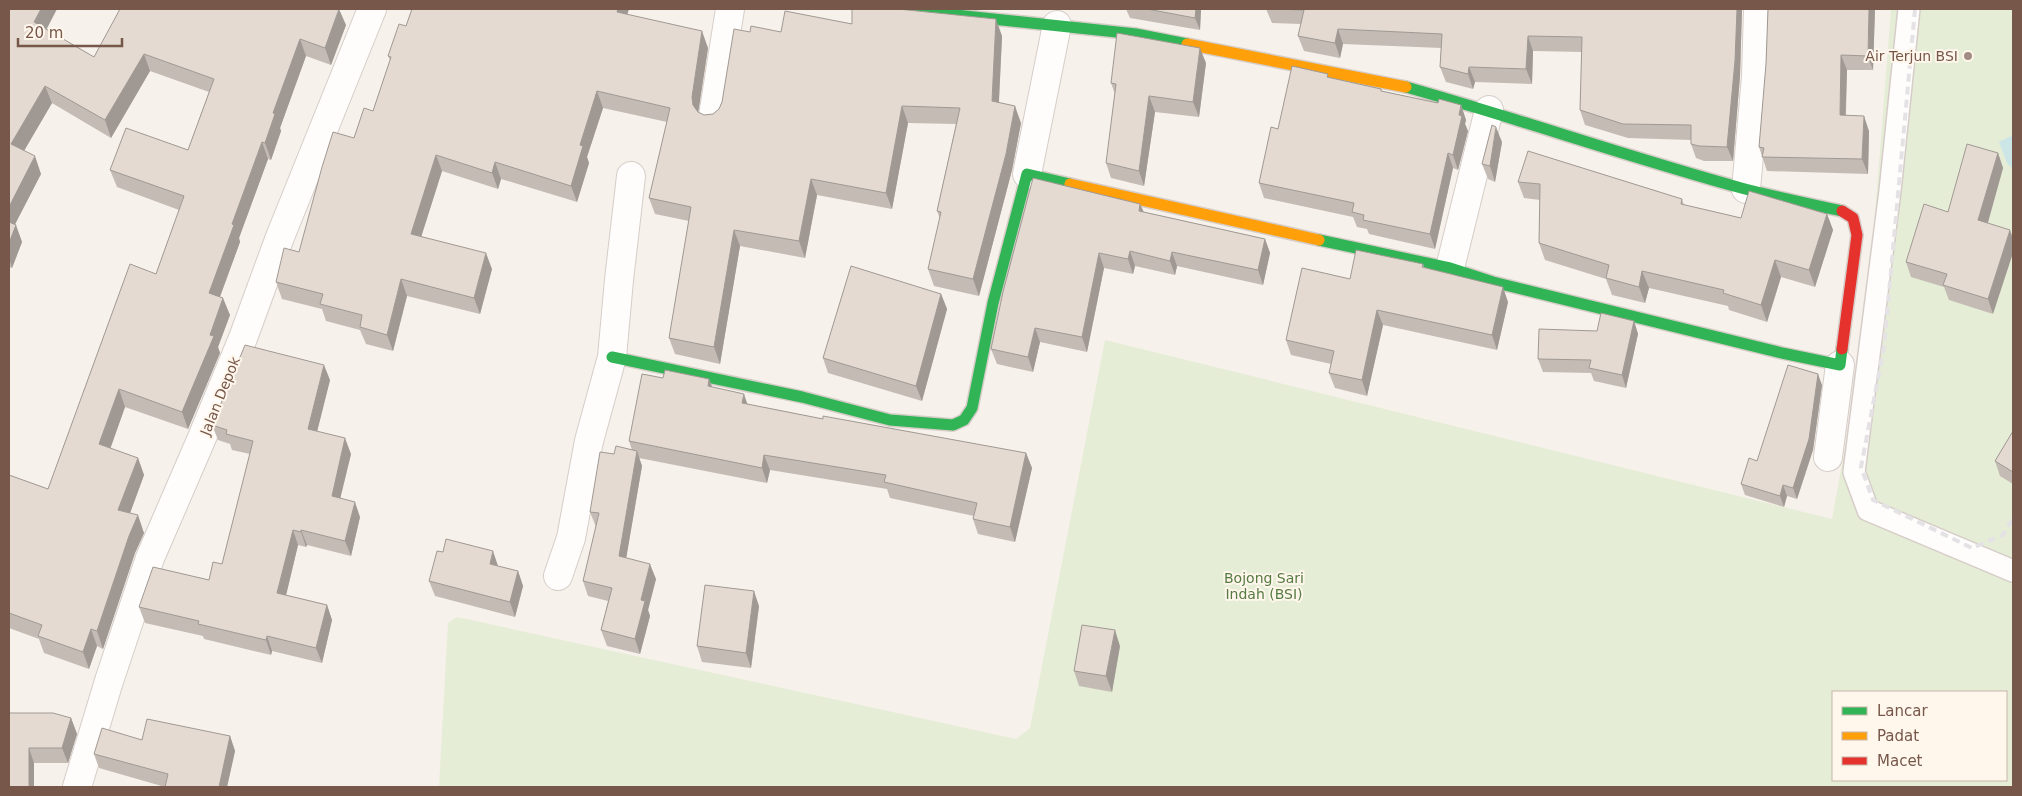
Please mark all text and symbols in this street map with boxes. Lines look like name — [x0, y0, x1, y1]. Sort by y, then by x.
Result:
scale bar — [18, 15, 121, 47]
text: 20 m — [25, 24, 63, 42]
place label: Air Terjun BSI — [1865, 48, 1958, 64]
marker: Air Terjun BSI — [1962, 50, 1974, 62]
street label: Jalan Depok — [197, 353, 243, 439]
park label: Bojong Sari Indah (BSI) — [1224, 570, 1304, 602]
legend — [1832, 691, 2007, 781]
text: Lancar — [1877, 702, 1928, 720]
text: Padat — [1877, 727, 1919, 745]
text: Macet — [1877, 752, 1923, 770]

